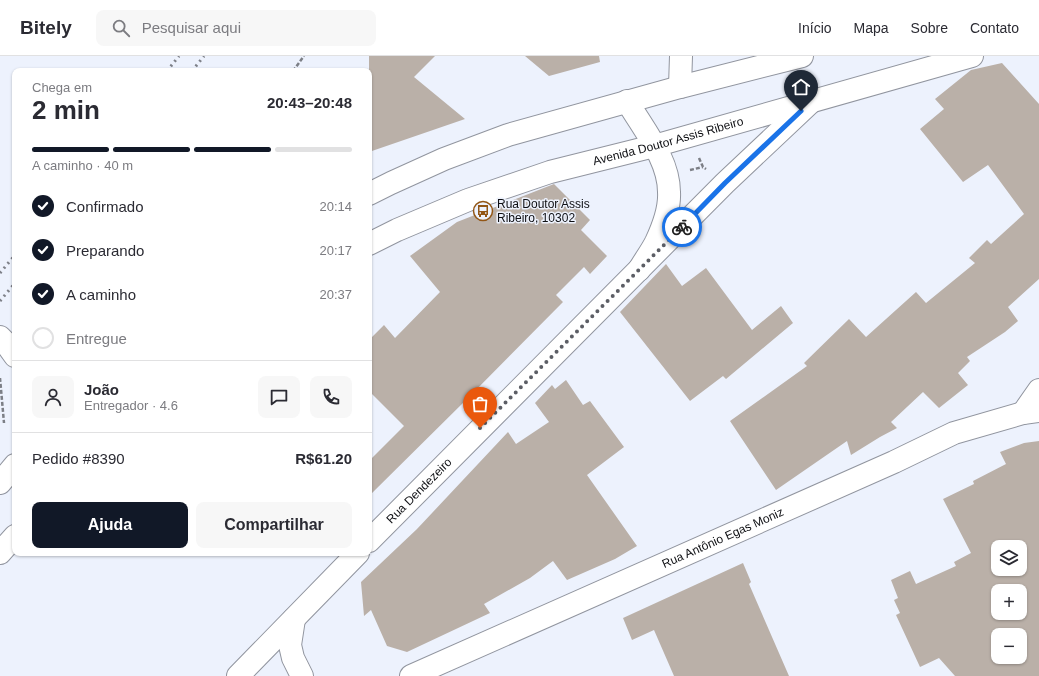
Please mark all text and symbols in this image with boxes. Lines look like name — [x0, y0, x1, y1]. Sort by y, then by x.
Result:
search box — [96, 10, 376, 46]
text: Bitely — [20, 17, 72, 38]
icon: search — [110, 17, 132, 39]
text: Pesquisar aqui — [142, 19, 241, 36]
text: Início — [798, 20, 832, 36]
text: Mapa — [854, 20, 889, 36]
text: Sobre — [911, 20, 948, 36]
text: Contato — [970, 20, 1019, 36]
pin — [784, 70, 818, 111]
icon: home — [790, 76, 812, 98]
text: Chega em — [32, 80, 92, 95]
text: 20:43–20:48 — [267, 94, 352, 111]
text: 2 min — [32, 95, 100, 125]
street label: Avenida Doutor Assis Ribeiro — [591, 114, 745, 168]
text: A caminho · 40 m — [32, 158, 133, 173]
icon: check — [32, 195, 54, 217]
place label: Rua Doutor Assis Ribeiro, 10302 — [497, 197, 590, 225]
text: Confirmado — [66, 198, 144, 215]
text: 20:14 — [319, 199, 352, 214]
bus stop icon: Rua Doutor Assis Ribeiro, 10302 — [472, 200, 494, 222]
courier — [662, 207, 702, 247]
icon: bike — [671, 216, 693, 238]
icon: check — [32, 239, 54, 261]
text: Preparando — [66, 242, 144, 259]
text: 20:17 — [319, 243, 352, 258]
icon: check — [32, 283, 54, 305]
text: A caminho — [66, 286, 136, 303]
text: 20:37 — [319, 287, 352, 302]
text: Entregue — [66, 330, 127, 347]
button: person — [32, 376, 74, 418]
button: chat — [258, 376, 300, 418]
button: phone — [310, 376, 352, 418]
text: João — [84, 381, 119, 398]
pin — [463, 387, 497, 428]
icon: bag — [469, 393, 491, 415]
text: Entregador · 4.6 — [84, 398, 178, 413]
text: Pedido #8390 — [32, 450, 125, 467]
text: R$61.20 — [295, 450, 352, 467]
street label: Rua Dendezeiro — [383, 455, 455, 526]
button: Ajuda — [32, 502, 188, 548]
button: Compartilhar — [196, 502, 352, 548]
street label: Rua Antônio Egas Moniz — [660, 505, 786, 571]
map controls — [991, 540, 1027, 664]
button: layers — [991, 540, 1027, 576]
button: + — [991, 584, 1027, 620]
button: − — [991, 628, 1027, 664]

